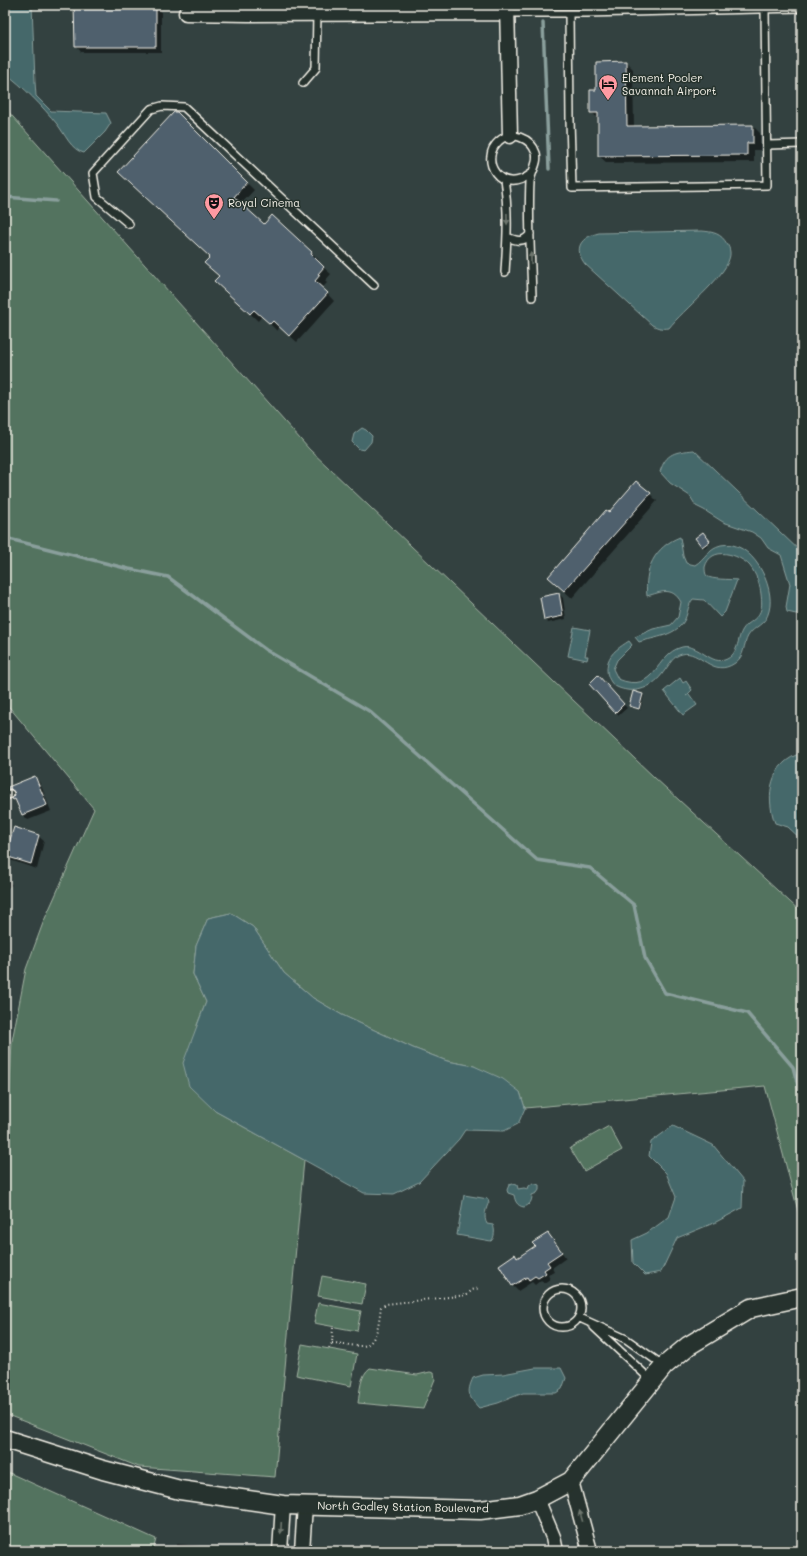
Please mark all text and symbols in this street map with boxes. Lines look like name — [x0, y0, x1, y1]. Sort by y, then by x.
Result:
place label: Element Pooler Savannah Airport — [622, 70, 717, 98]
hotel icon: Element Pooler Savannah Airport — [597, 73, 619, 101]
theatre icon: Royal Cinema — [203, 192, 225, 220]
place label: Royal Cinema — [228, 195, 300, 210]
one-way arrow — [504, 213, 510, 226]
one-way arrow — [528, 251, 534, 264]
street label: North Godley Station Boulevard — [317, 1498, 489, 1515]
one-way arrow — [578, 1510, 584, 1522]
one-way arrow — [278, 1522, 285, 1534]

